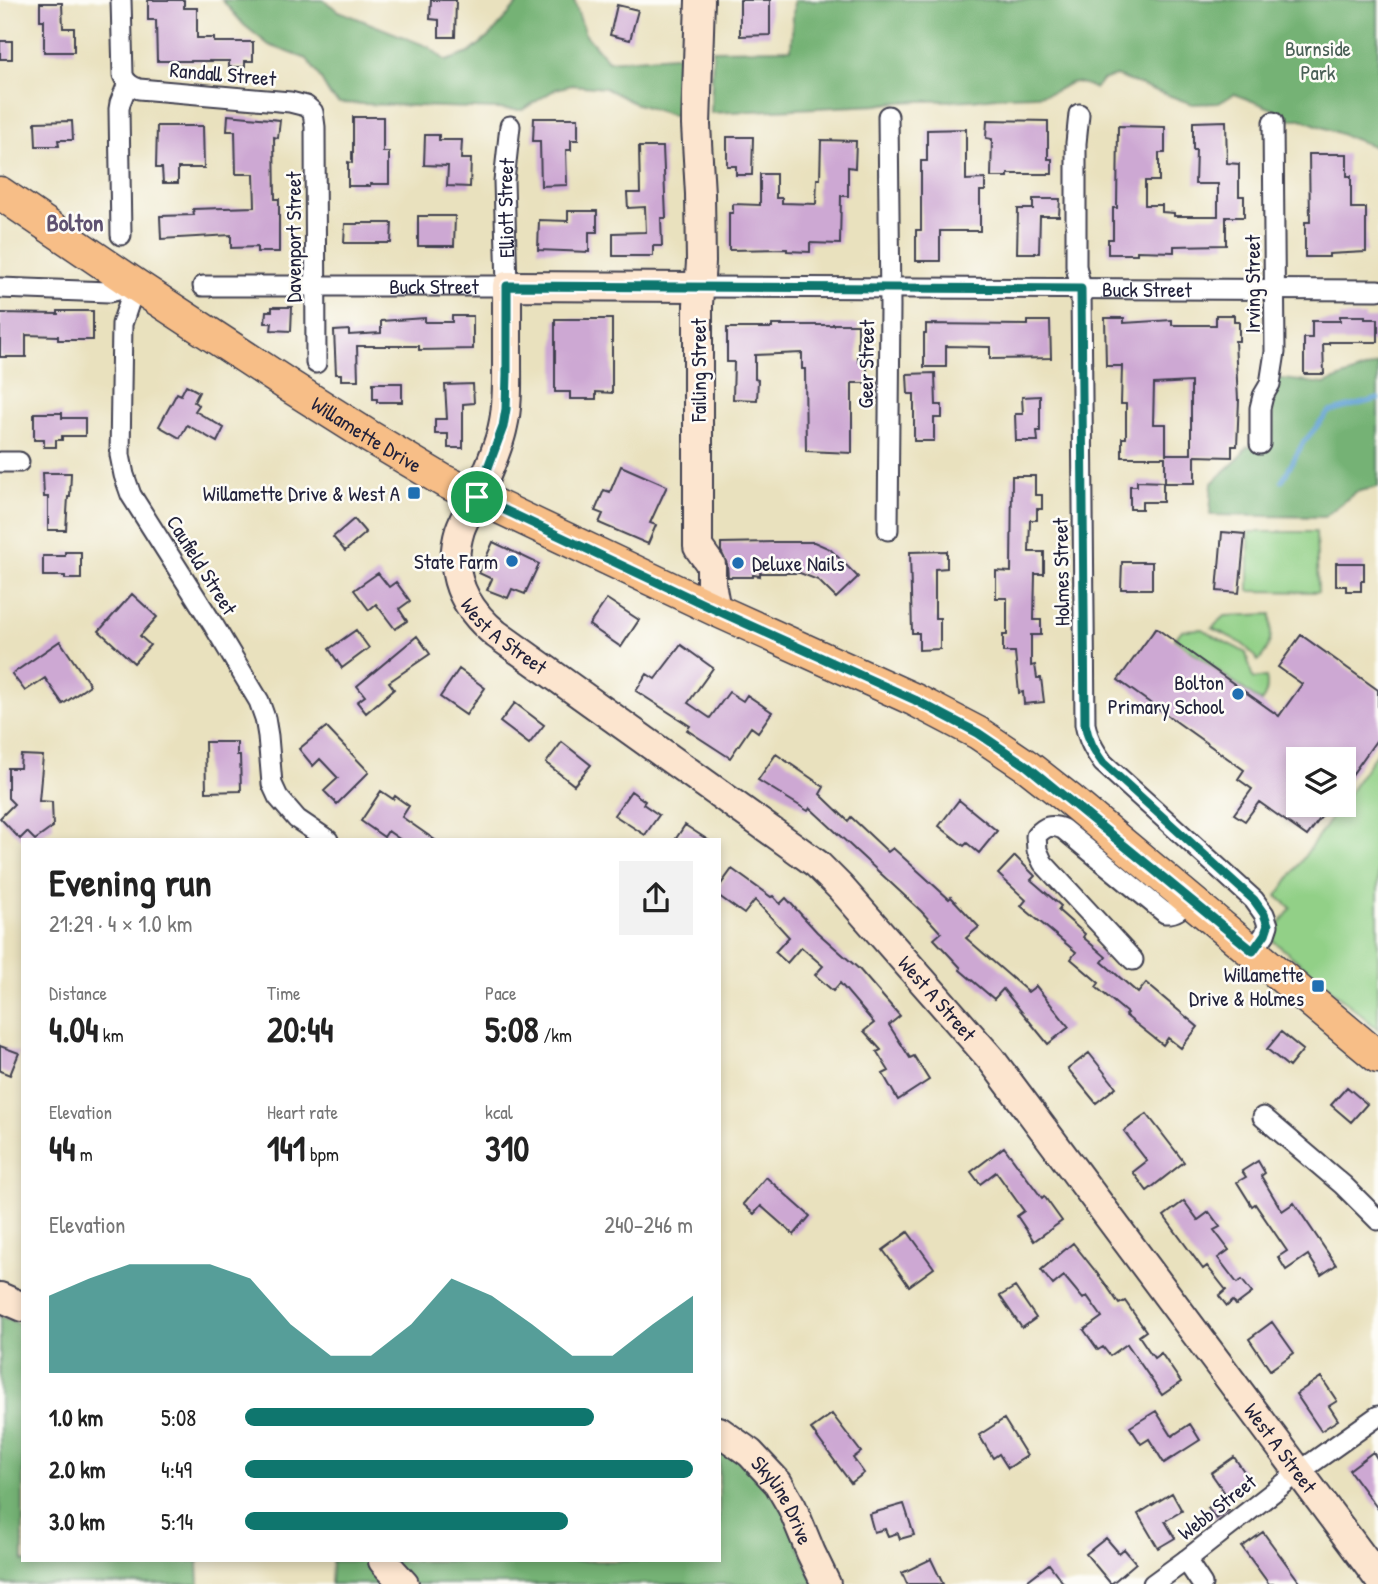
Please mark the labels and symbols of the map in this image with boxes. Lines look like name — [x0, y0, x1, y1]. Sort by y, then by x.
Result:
park label: Burnside Park — [1285, 34, 1351, 87]
street label: Randall Street — [169, 55, 278, 93]
street label: Elliott Street — [489, 156, 521, 258]
street label: Davenport Street — [279, 171, 308, 302]
district label: Bolton — [47, 206, 104, 238]
street label: Irving Street — [1238, 234, 1267, 333]
street label: Buck Street — [389, 272, 480, 301]
street label: Buck Street — [1102, 274, 1193, 304]
street label: Failing Street — [684, 317, 713, 423]
street label: Geer Street — [851, 319, 881, 409]
street label: Willamette Drive — [306, 389, 427, 479]
pin — [447, 467, 507, 527]
place label: Willamette Drive & West A — [203, 479, 400, 508]
marker: Willamette Drive & West A — [406, 485, 422, 501]
street label: Caufield Street — [160, 510, 244, 621]
street label: Holmes Street — [1046, 517, 1076, 626]
place label: State Farm — [414, 547, 498, 576]
place label: Deluxe Nails — [752, 549, 845, 578]
marker: State Farm — [504, 553, 520, 569]
marker: Deluxe Nails — [730, 555, 746, 571]
street label: West A Street — [454, 592, 554, 681]
place label: Bolton Primary School — [1108, 668, 1224, 721]
marker: Bolton Primary School — [1230, 686, 1246, 702]
street label: West A Street — [892, 949, 984, 1048]
place label: Willamette Drive & Holmes — [1189, 960, 1304, 1013]
marker: Willamette Drive & Holmes — [1310, 978, 1326, 994]
street label: West A Street — [1238, 1397, 1325, 1499]
street label: Skyline Drive — [745, 1449, 820, 1549]
street label: Webb Street — [1172, 1467, 1263, 1547]

